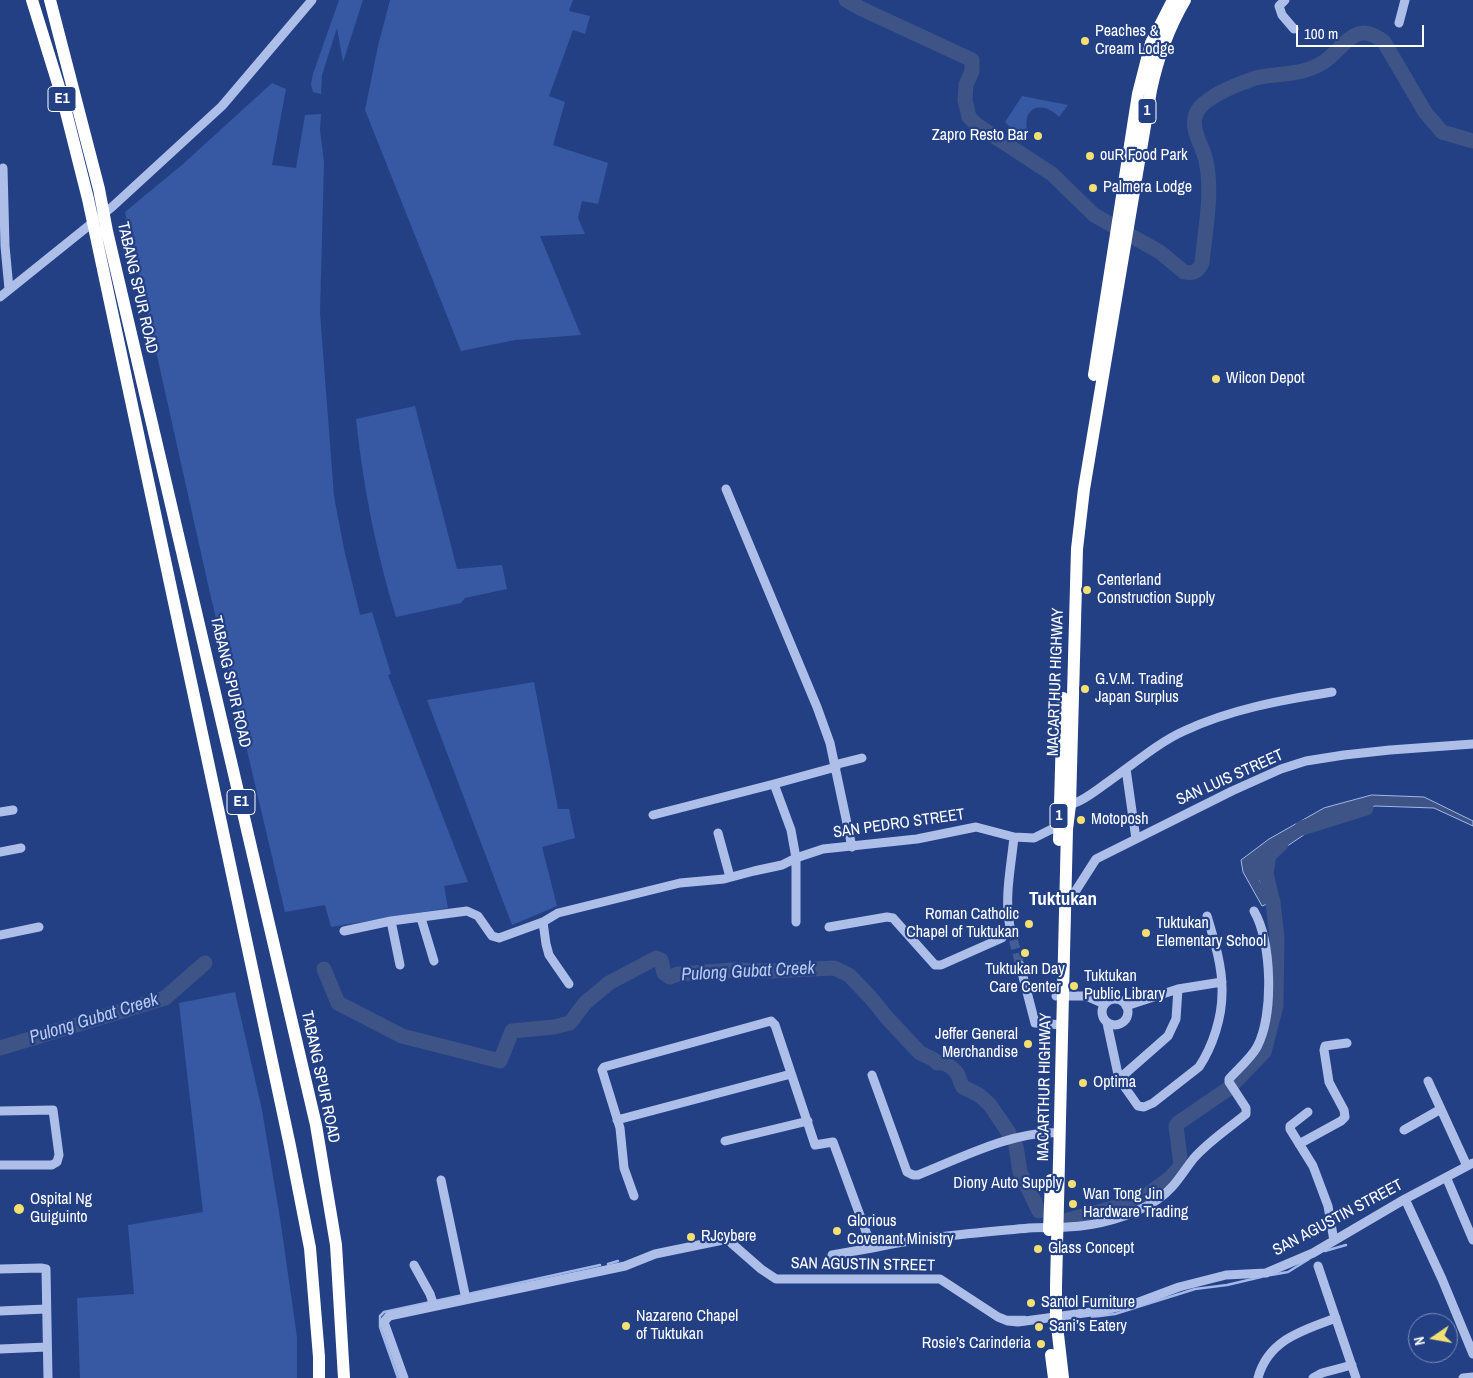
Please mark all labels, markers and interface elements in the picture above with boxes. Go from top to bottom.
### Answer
scale bar [1298,15,1426,47]
place label: Peaches & Cream Lodge [1095,22,1174,60]
text: 100 m [1304,23,1338,44]
marker: Peaches & Cream Lodge [1079,35,1091,47]
road number: E1 [48,86,76,112]
road number: 1 [1138,98,1156,124]
place label: Zapro Resto Bar [932,126,1028,146]
marker: Zapro Resto Bar [1032,130,1044,142]
place label: ouR Food Park [1100,146,1188,166]
marker: ouR Food Park [1084,150,1096,162]
place label: Palmera Lodge [1103,178,1192,198]
marker: Palmera Lodge [1087,182,1099,194]
street label: TABANG SPUR ROAD [113,220,161,356]
place label: Wilcon Depot [1226,369,1305,389]
marker: Wilcon Depot [1210,373,1222,385]
place label: Centerland Construction Supply [1097,571,1215,609]
marker: Centerland Construction Supply [1081,584,1093,596]
street label: MACARTHUR HIGHWAY [1044,607,1068,757]
street label: TABANG SPUR ROAD [206,614,254,750]
place label: G.V.M. Trading Japan Surplus [1095,670,1183,708]
marker: G.V.M. Trading Japan Surplus [1079,683,1091,695]
street label: SAN LUIS STREET [1173,746,1287,810]
road number: E1 [227,790,255,814]
road number: 1 [1050,804,1068,828]
street label: SAN PEDRO STREET [832,805,966,843]
place label: Motoposh [1091,810,1149,830]
marker: Motoposh [1075,814,1087,826]
district label: Tuktukan [1029,889,1097,911]
place label: Roman Catholic Chapel of Tuktukan [906,905,1019,943]
place label: Tuktukan Elementary School [1156,914,1266,952]
marker: Roman Catholic Chapel of Tuktukan [1023,918,1035,930]
marker: Tuktukan Elementary School [1140,927,1152,939]
marker: Tuktukan Day Care Center [1019,947,1031,959]
water label: Pulong Gubat Creek [681,958,815,986]
place label: Tuktukan Day Care Center [985,960,1065,998]
place label: Tuktukan Public Library [1084,967,1165,1005]
marker: Tuktukan Public Library [1068,980,1080,992]
water label: Pulong Gubat Creek [27,989,161,1049]
street label: TABANG SPUR ROAD [297,1009,343,1145]
street label: MACARTHUR HIGHWAY [1034,1013,1056,1161]
place label: Jeffer General Merchandise [935,1025,1018,1063]
marker: Jeffer General Merchandise [1022,1038,1034,1050]
place label: Optima [1093,1073,1136,1093]
marker: Optima [1077,1077,1089,1089]
place label: Diony Auto Supply [953,1174,1062,1194]
street label: SAN AGUSTIN STREET [1270,1176,1406,1260]
marker: Diony Auto Supply [1066,1178,1078,1190]
place label: Wan Tong Jin Hardware Trading [1083,1185,1188,1223]
place label: Ospital Ng Guiguinto [30,1190,92,1228]
marker: Wan Tong Jin Hardware Trading [1067,1198,1079,1210]
marker: Ospital Ng Guiguinto [12,1202,26,1216]
place label: Glorious Covenant Ministry [847,1212,953,1250]
marker: Glorious Covenant Ministry [831,1225,843,1237]
place label: RJcybere [701,1227,756,1247]
marker: RJcybere [685,1231,697,1243]
place label: Glass Concept [1048,1239,1134,1259]
marker: Glass Concept [1032,1243,1044,1255]
street label: SAN AGUSTIN STREET [791,1254,935,1276]
place label: Santol Furniture [1041,1293,1135,1313]
marker: Santol Furniture [1025,1297,1037,1309]
place label: Nazareno Chapel of Tuktukan [636,1307,738,1345]
north arrow [1408,1313,1458,1363]
place label: Sani’s Eatery [1049,1317,1127,1337]
marker: Nazareno Chapel of Tuktukan [620,1320,632,1332]
marker: Sani’s Eatery [1033,1321,1045,1333]
place label: Rosie’s Carinderia [922,1334,1031,1354]
text: N [1410,1335,1429,1347]
marker: Rosie’s Carinderia [1035,1338,1047,1350]

